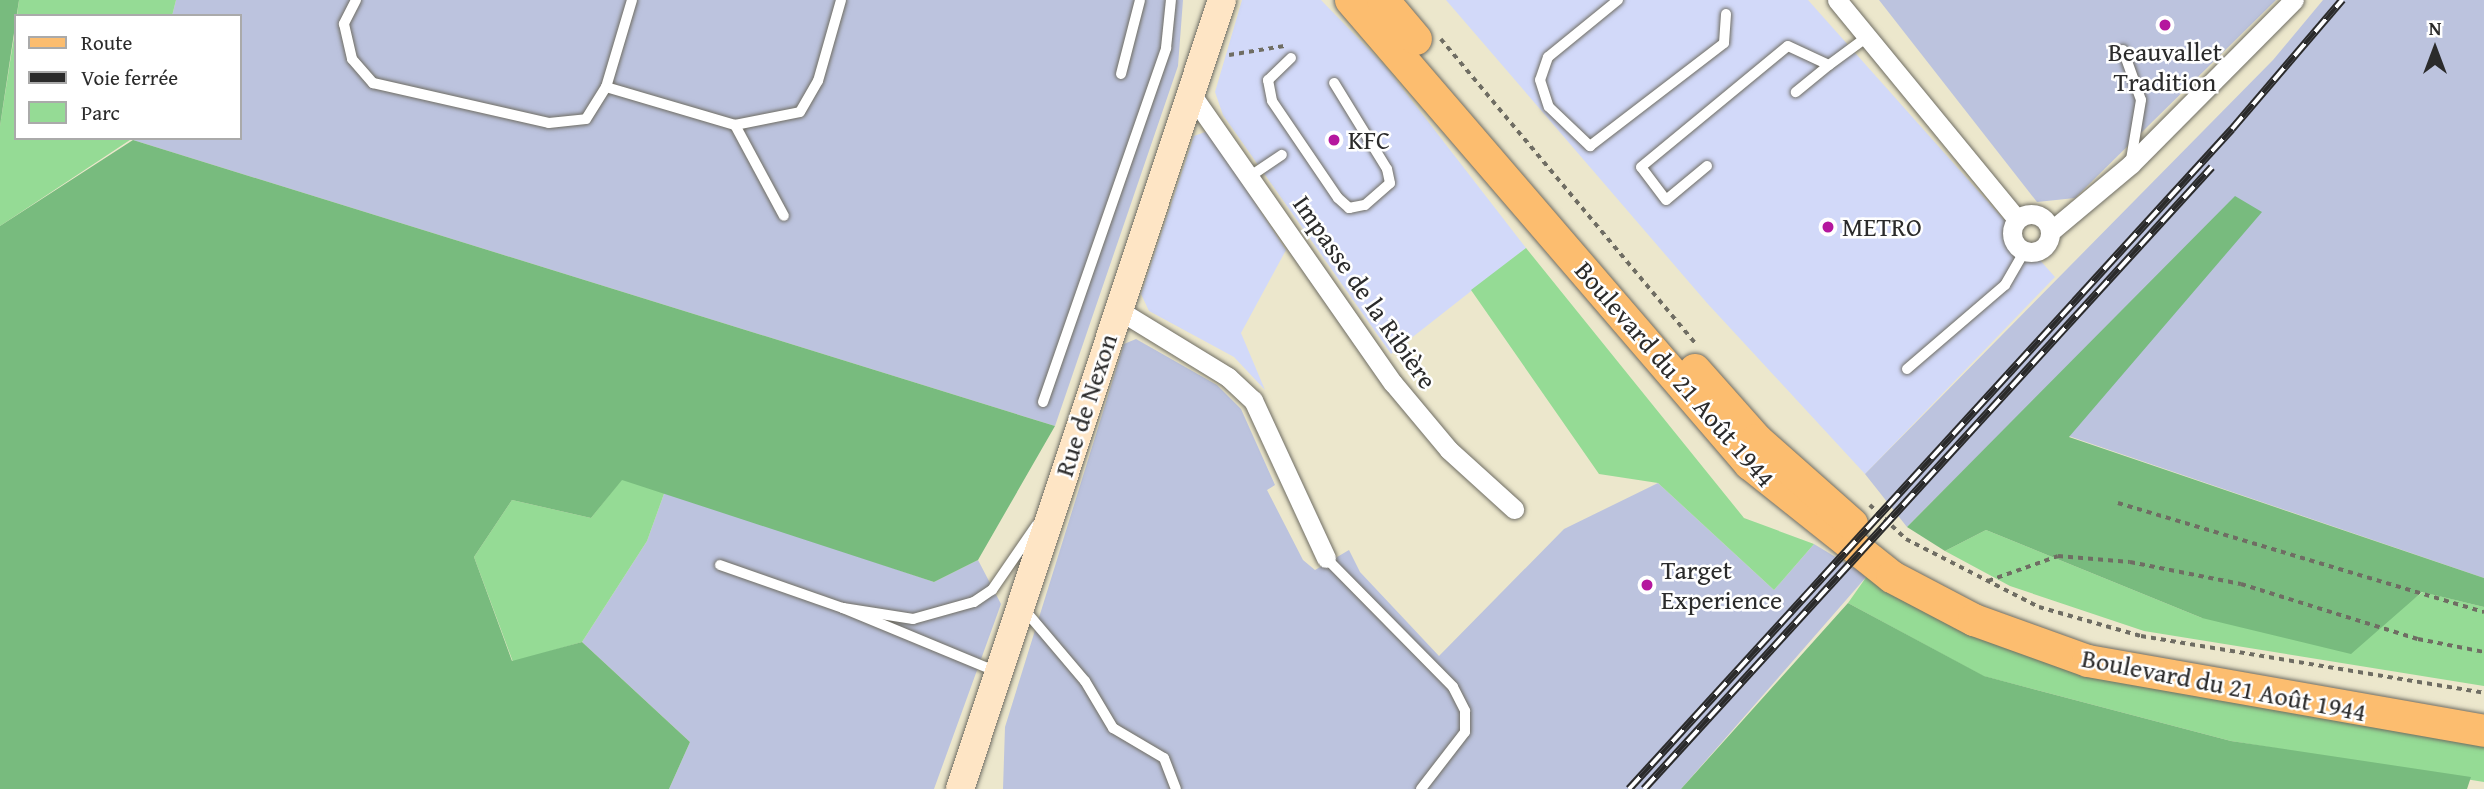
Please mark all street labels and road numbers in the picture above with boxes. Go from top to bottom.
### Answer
street label: Impasse de la Ribière [1287,189,1443,395]
street label: Boulevard du 21 Août 1944 [1568,255,1782,493]
street label: Rue de Nexon [1048,330,1124,480]
street label: Boulevard du 21 Août 1944 [2079,642,2369,728]

